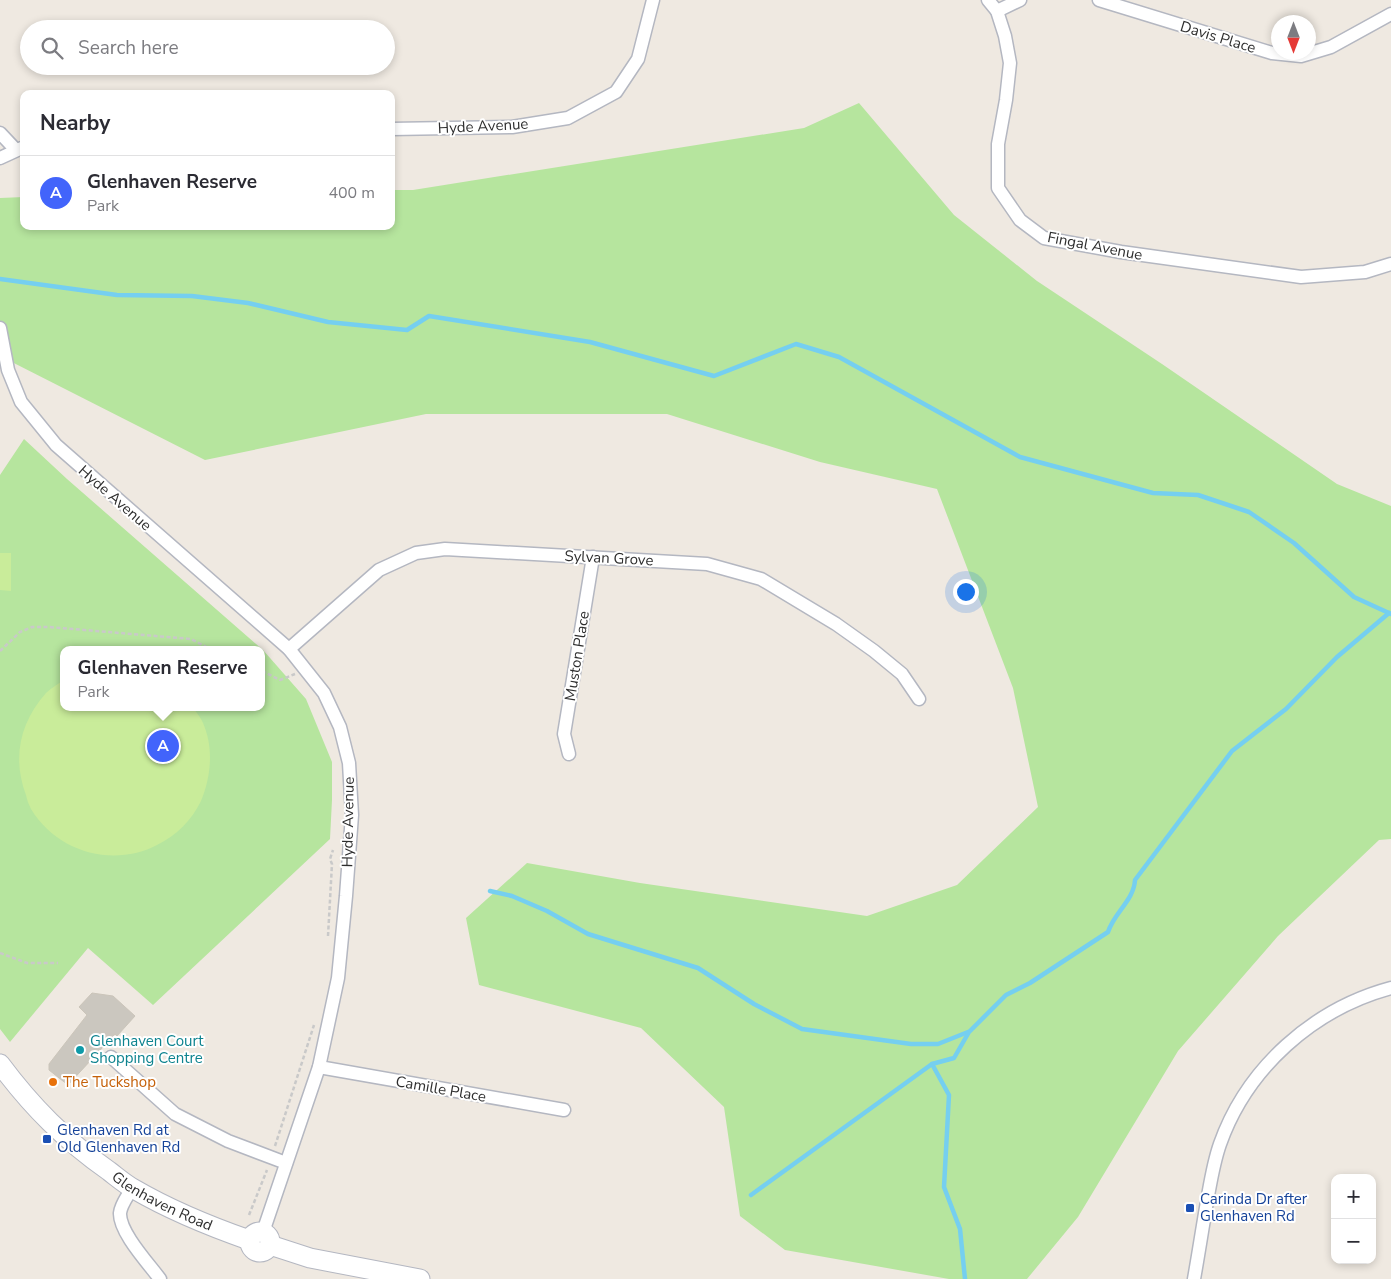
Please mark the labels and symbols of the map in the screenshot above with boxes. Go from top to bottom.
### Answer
north arrow [1271,15,1316,60]
street label: Davis Place [1178,16,1258,58]
street label: Hyde Avenue [437,114,529,138]
street label: Fingal Avenue [1046,227,1144,265]
street label: Hyde Avenue [74,461,156,535]
street label: Sylvan Grove [564,546,654,570]
your location [953,579,979,605]
street label: Muston Place [560,610,594,702]
pin: A [147,727,179,765]
street label: Hyde Avenue [337,776,359,867]
place label: Glenhaven Court Shopping Centre [90,1031,204,1068]
marker: Glenhaven Court Shopping Centre [74,1044,86,1056]
street label: Camille Place [394,1071,488,1107]
place label: The Tuckshop [63,1072,156,1092]
marker: The Tuckshop [47,1076,59,1088]
place label: Glenhaven Rd at Old Glenhaven Rd [57,1120,180,1157]
marker: Glenhaven Rd at Old Glenhaven Rd [41,1133,53,1145]
street label: Glenhaven Road [108,1167,216,1235]
place label: Carinda Dr after Glenhaven Rd [1200,1189,1308,1226]
marker: Carinda Dr after Glenhaven Rd [1184,1202,1196,1214]

